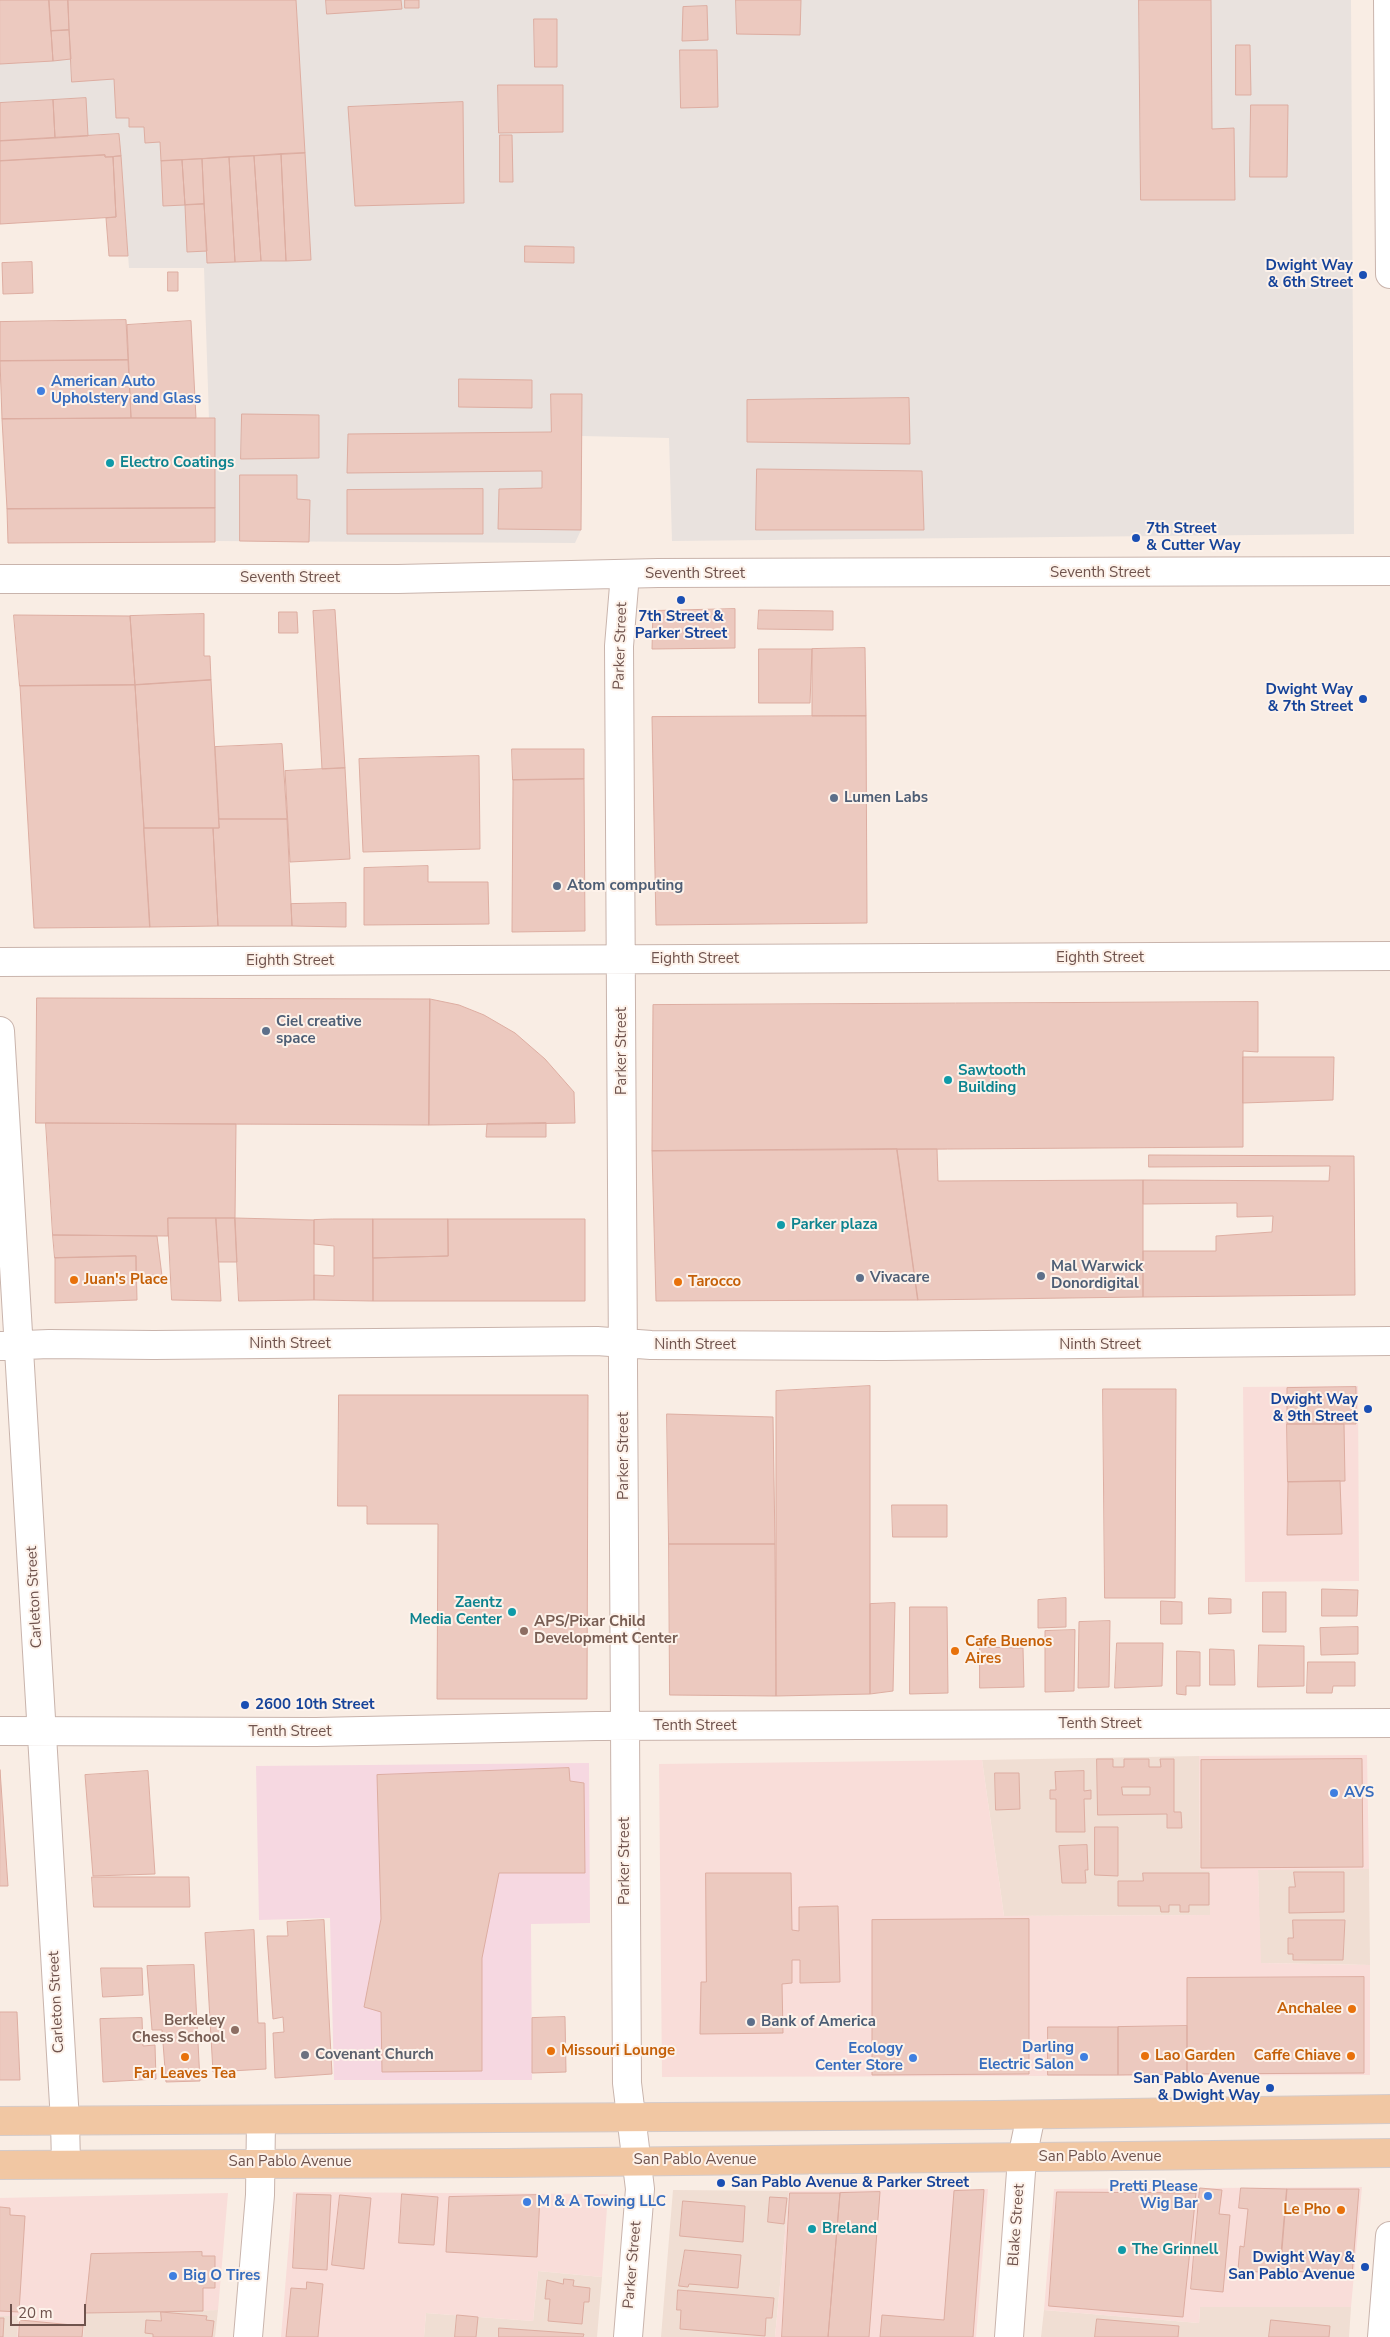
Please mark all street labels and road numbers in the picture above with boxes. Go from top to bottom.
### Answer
street label: Seventh Street [1050,564,1150,582]
street label: Seventh Street [645,565,745,583]
street label: Seventh Street [240,569,340,587]
street label: Parker Street [610,602,632,690]
street label: Eighth Street [1056,949,1144,967]
street label: Eighth Street [651,950,739,968]
street label: Eighth Street [246,952,334,970]
street label: Parker Street [613,1007,631,1095]
street label: Ninth Street [249,1335,331,1353]
street label: Ninth Street [654,1336,736,1354]
street label: Ninth Street [1059,1336,1141,1354]
street label: Parker Street [615,1412,633,1500]
street label: Carleton Street [23,1545,47,1649]
street label: Tenth Street [1059,1715,1141,1733]
street label: Tenth Street [654,1717,736,1735]
street label: Tenth Street [249,1723,331,1741]
street label: Parker Street [616,1817,634,1905]
street label: Carleton Street [45,1950,69,2054]
street label: San Pablo Avenue [1039,2148,1161,2166]
street label: San Pablo Avenue [634,2151,756,2169]
street label: San Pablo Avenue [229,2153,351,2171]
street label: Blake Street [1005,2183,1029,2267]
street label: Parker Street [620,2220,646,2310]

